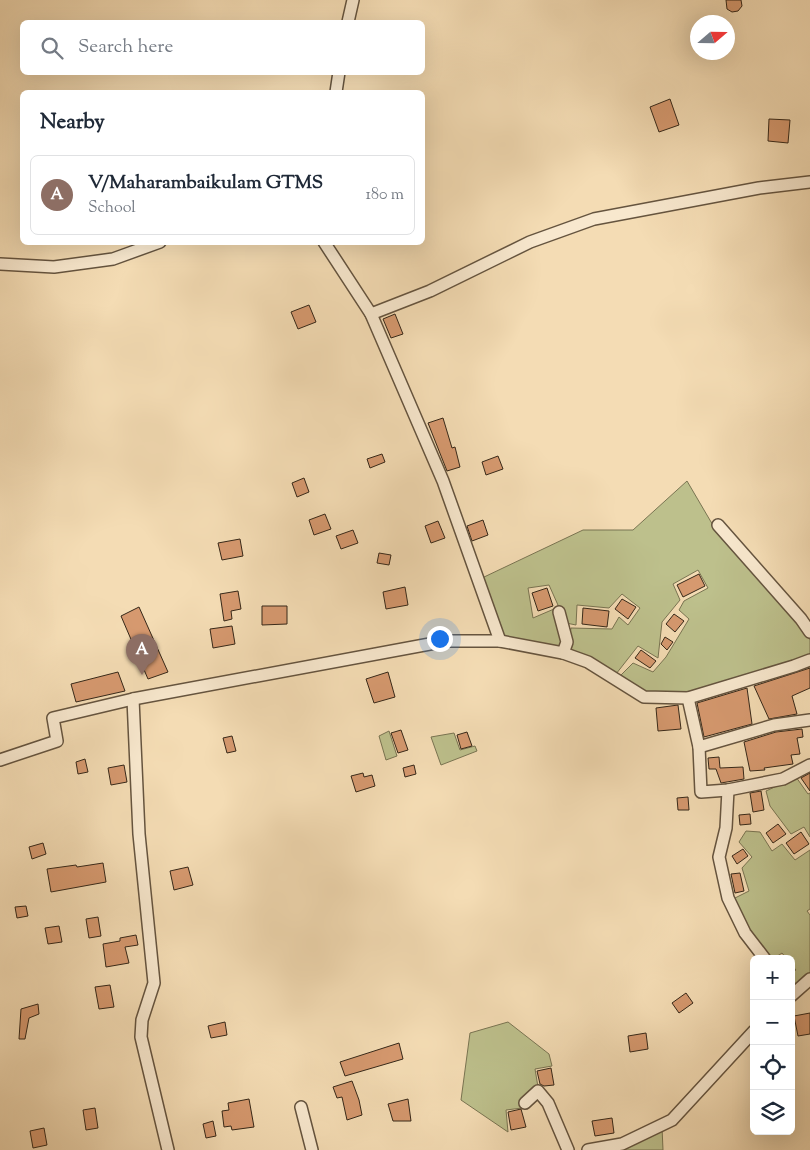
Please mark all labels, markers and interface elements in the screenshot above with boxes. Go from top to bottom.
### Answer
north arrow [690,15,735,60]
search box [20,20,425,75]
icon: search [38,34,66,62]
text: Search here [78,34,173,61]
text: Nearby [40,108,105,138]
text: V/Maharambaikulam GTMS [88,170,323,197]
text: A [51,184,64,207]
text: 180 m [365,184,404,207]
text: School [88,197,136,220]
your location [427,626,453,652]
pin: A [126,634,158,675]
map controls [750,955,795,1135]
button: + [750,955,795,1000]
button: − [750,1000,795,1045]
button: locate [750,1045,795,1090]
button: layers [750,1090,795,1135]

